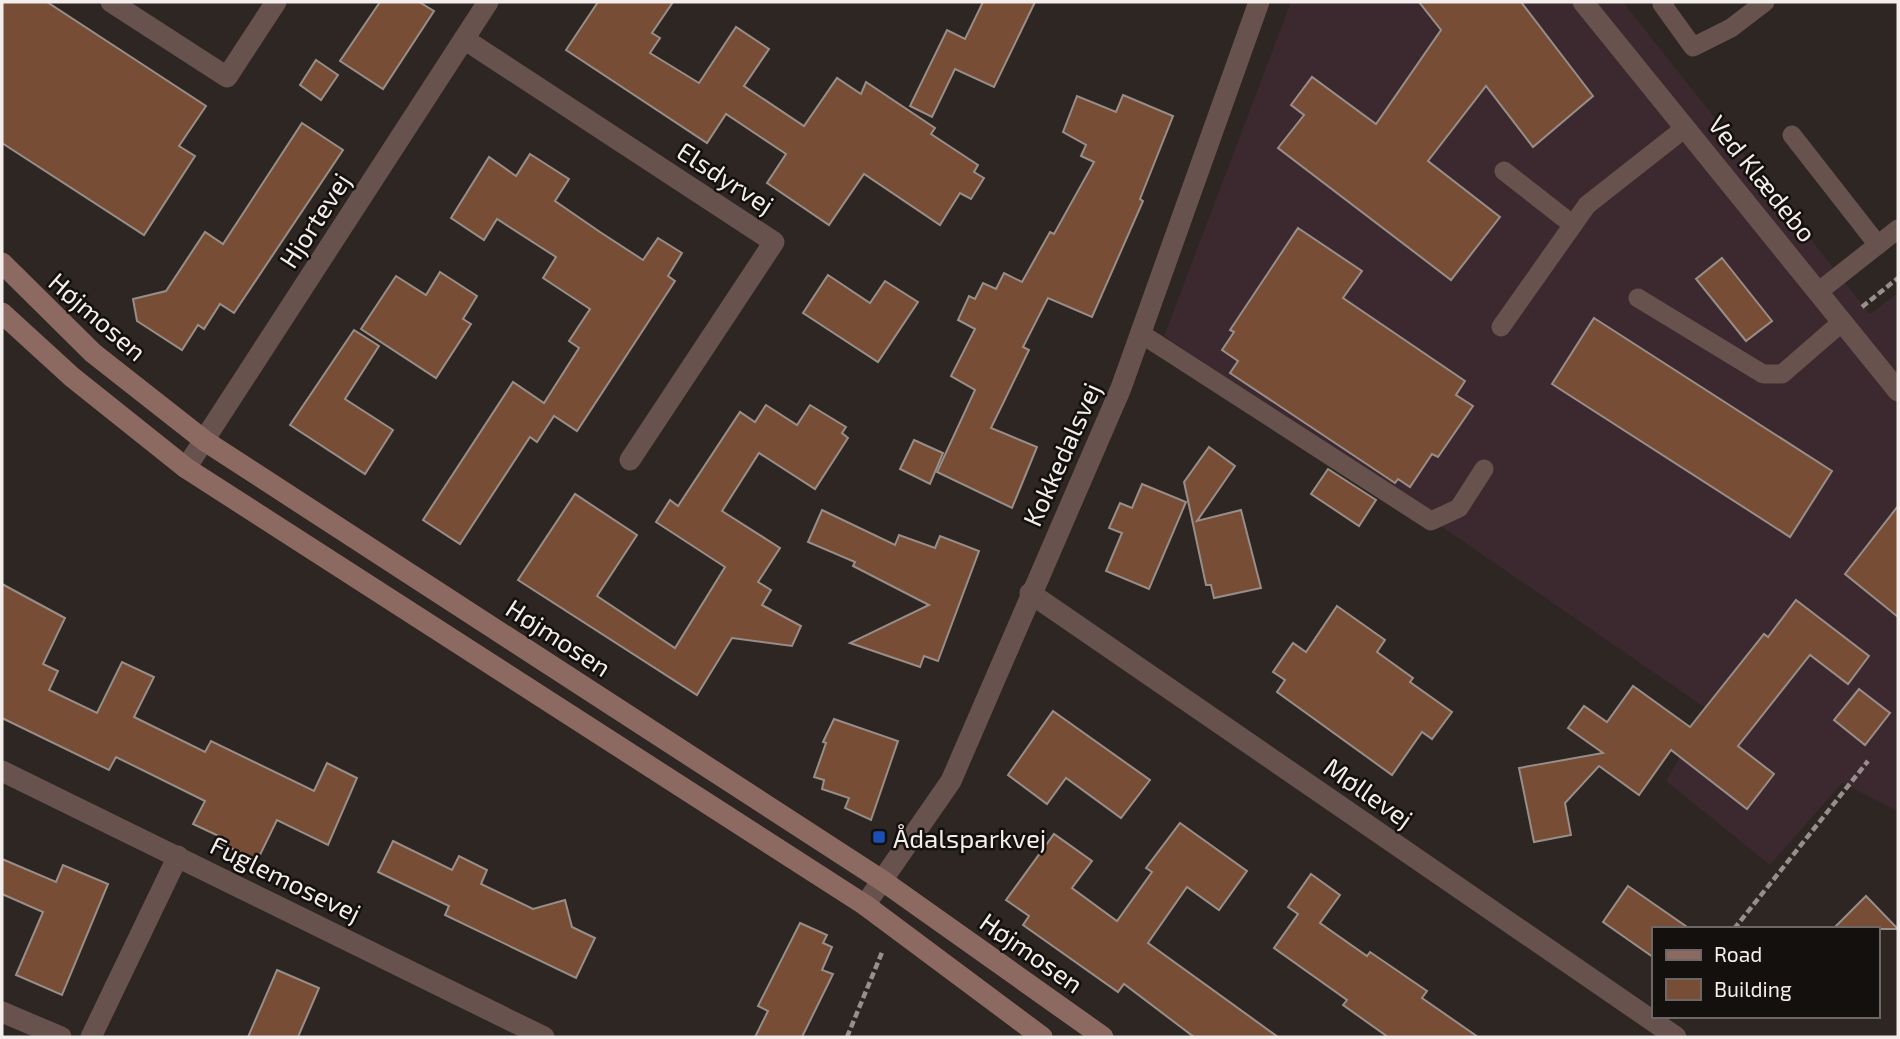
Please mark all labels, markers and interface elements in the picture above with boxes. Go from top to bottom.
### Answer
street label: Ved Klædebo [1703,109,1823,247]
street label: Elsdyrvej [672,134,780,220]
street label: Hjortevej [272,167,356,273]
street label: Højmosen [43,265,153,367]
street label: Kokkedalsvej [1016,377,1106,531]
street label: Højmosen [501,592,617,682]
street label: Møllevej [1319,750,1419,834]
place label: Ådalsparkvej [893,822,1046,853]
street label: Fuglemosevej [206,828,366,928]
marker: Ådalsparkvej [871,829,887,845]
street label: Højmosen [975,905,1089,999]
legend [1652,927,1879,1018]
text: Road [1714,941,1762,966]
text: Building [1714,976,1792,1001]

